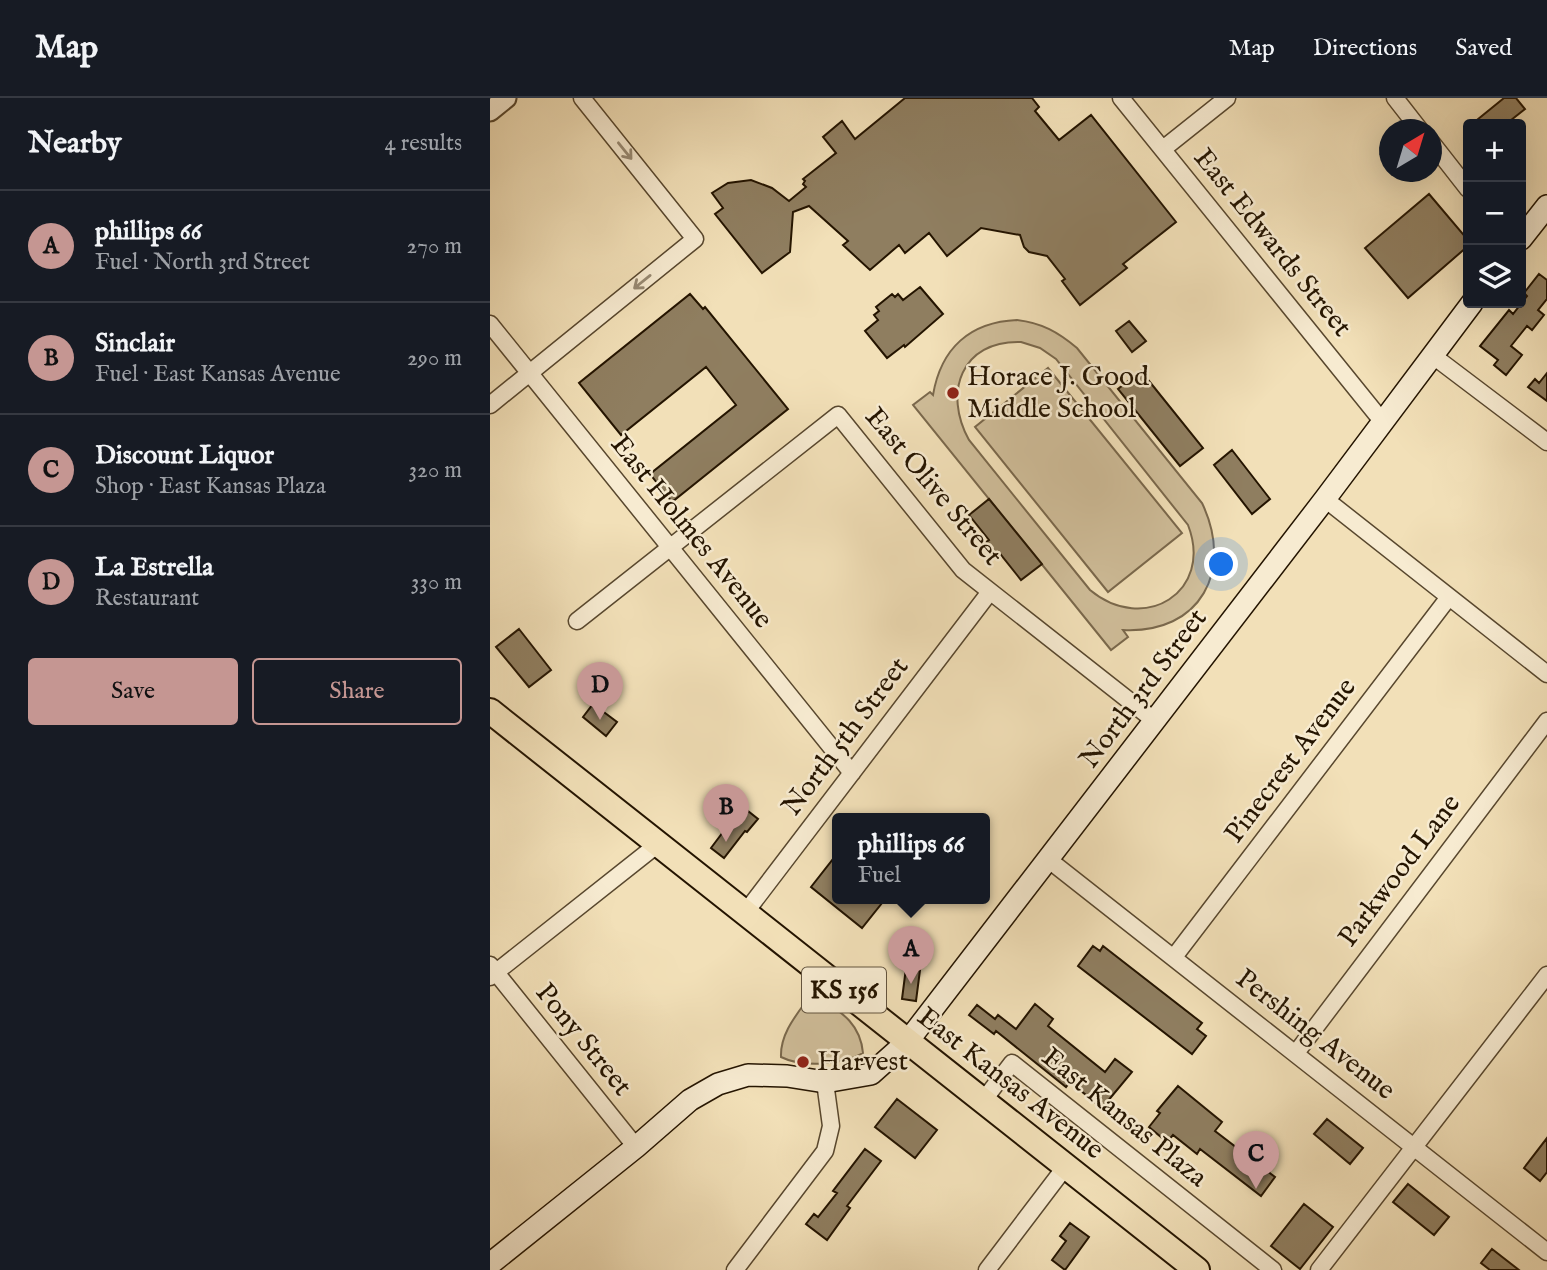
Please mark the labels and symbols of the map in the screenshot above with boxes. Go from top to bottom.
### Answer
north arrow [1379,119,1442,182]
one-way arrow [617,142,632,160]
street label: East Edwards Street [1185,142,1359,345]
one-way arrow [634,274,652,290]
place label: Horace J. Good Middle School [967,360,1149,427]
marker: Horace J. Good Middle School [945,385,961,401]
street label: East Olive Street [857,401,1010,574]
street label: East Holmes Avenue [602,428,780,636]
your location [1204,547,1238,581]
street label: North 3rd Street [1073,602,1216,776]
street label: North 5th Street [775,650,917,823]
pin: D [577,662,623,720]
street label: Pinecrest Avenue [1218,671,1365,850]
pin: B [703,784,749,842]
street label: Parkwood Lane [1331,788,1469,954]
pin: A [888,926,934,984]
street label: Pershing Avenue [1228,962,1402,1108]
road number: KS 156 [802,968,886,1012]
street label: Pony Street [527,977,639,1104]
street label: East Kansas Avenue [909,1000,1111,1168]
street label: East Kansas Plaza [1034,1040,1215,1196]
place label: Harvest [817,1045,908,1080]
marker: Harvest [795,1054,811,1070]
pin: C [1233,1131,1279,1189]

